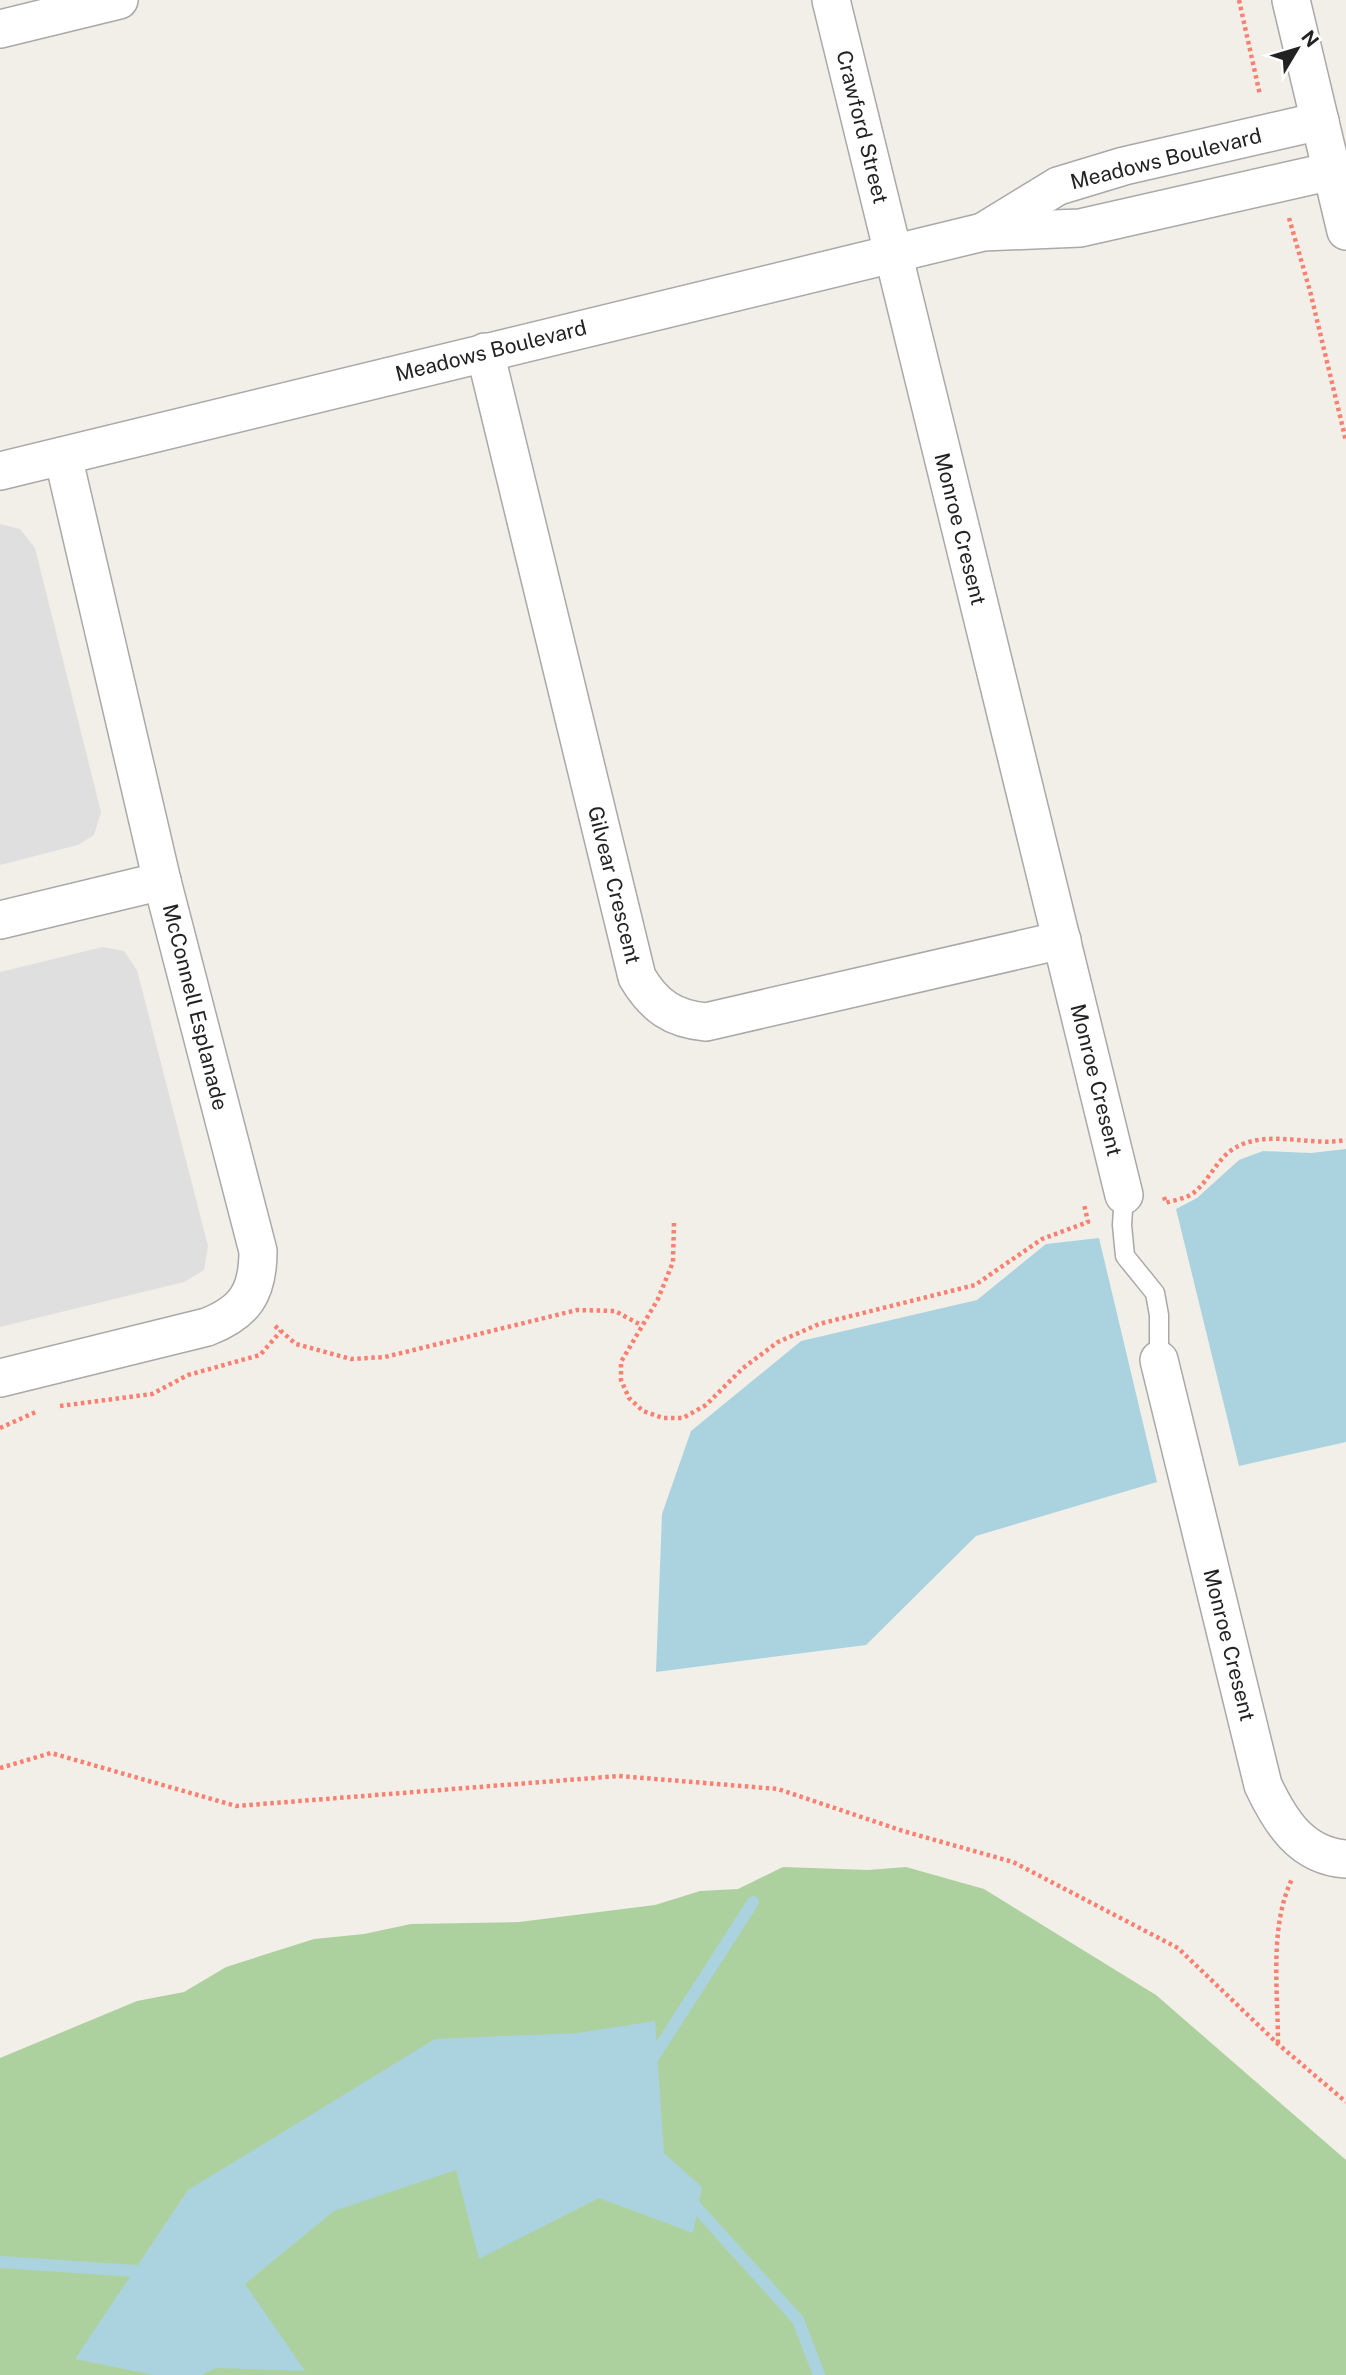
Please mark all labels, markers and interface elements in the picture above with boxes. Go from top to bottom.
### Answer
north arrow [1262,14,1332,84]
text: N [1297,26,1324,51]
street label: Crawford Street [831,48,894,206]
street label: Meadows Boulevard [1068,123,1264,194]
street label: Meadows Boulevard [393,315,589,386]
street label: Monroe Cresent [929,450,991,608]
street label: Gilvear Crescent [583,803,646,966]
street label: McConnell Esplanade [158,901,233,1113]
street label: Monroe Cresent [1065,1001,1127,1159]
street label: Monroe Cresent [1198,1566,1260,1724]

